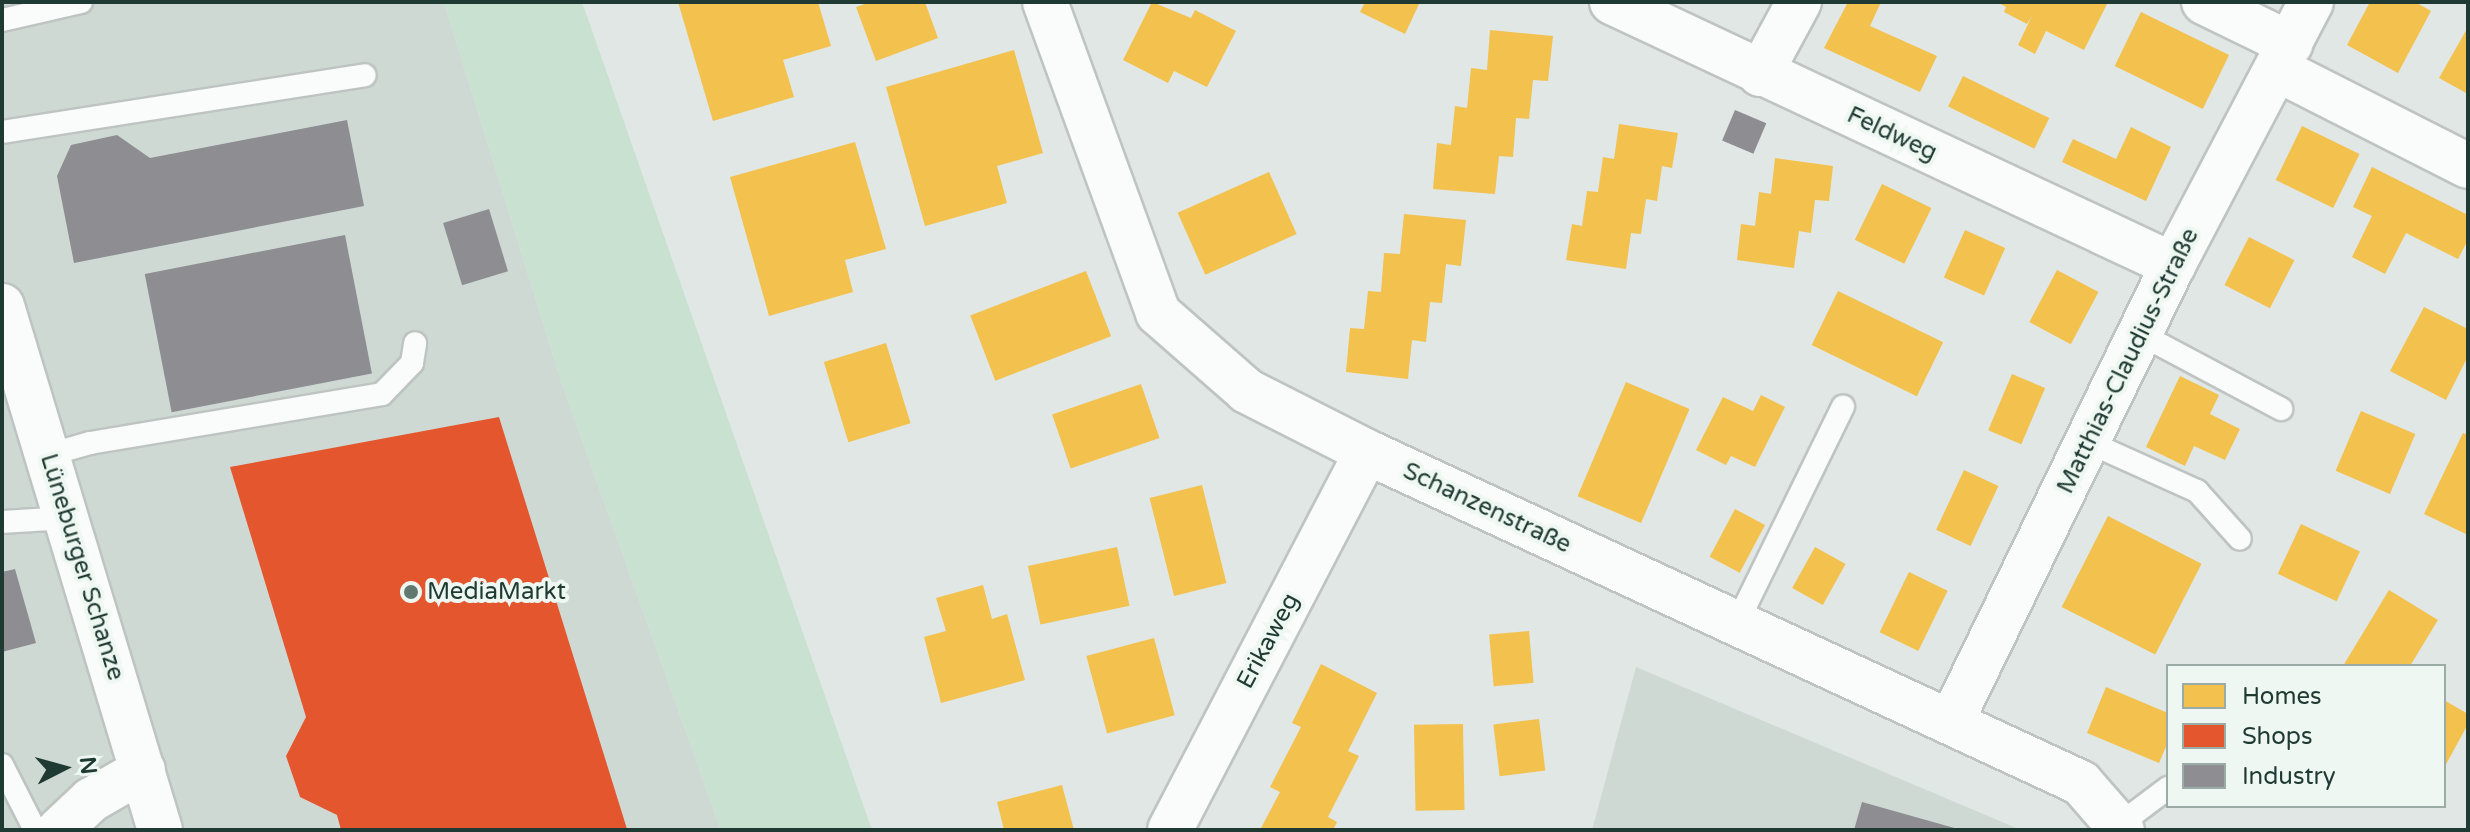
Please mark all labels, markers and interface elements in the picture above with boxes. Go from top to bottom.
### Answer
street label: Feldweg [1842,101,1942,167]
street label: Matthias-Claudius-Straße [2051,224,2205,498]
street label: Lüneburger Schanze [34,450,130,684]
street label: Schanzenstraße [1398,457,1576,559]
place label: MediaMarkt [427,578,566,606]
marker: MediaMarkt [402,583,420,601]
street label: Erikaweg [1231,588,1305,694]
legend [2166,664,2446,808]
text: Homes [2242,682,2322,711]
text: Shops [2242,722,2312,751]
north arrow [24,728,104,808]
text: N [74,755,102,776]
text: Industry [2242,762,2336,791]

